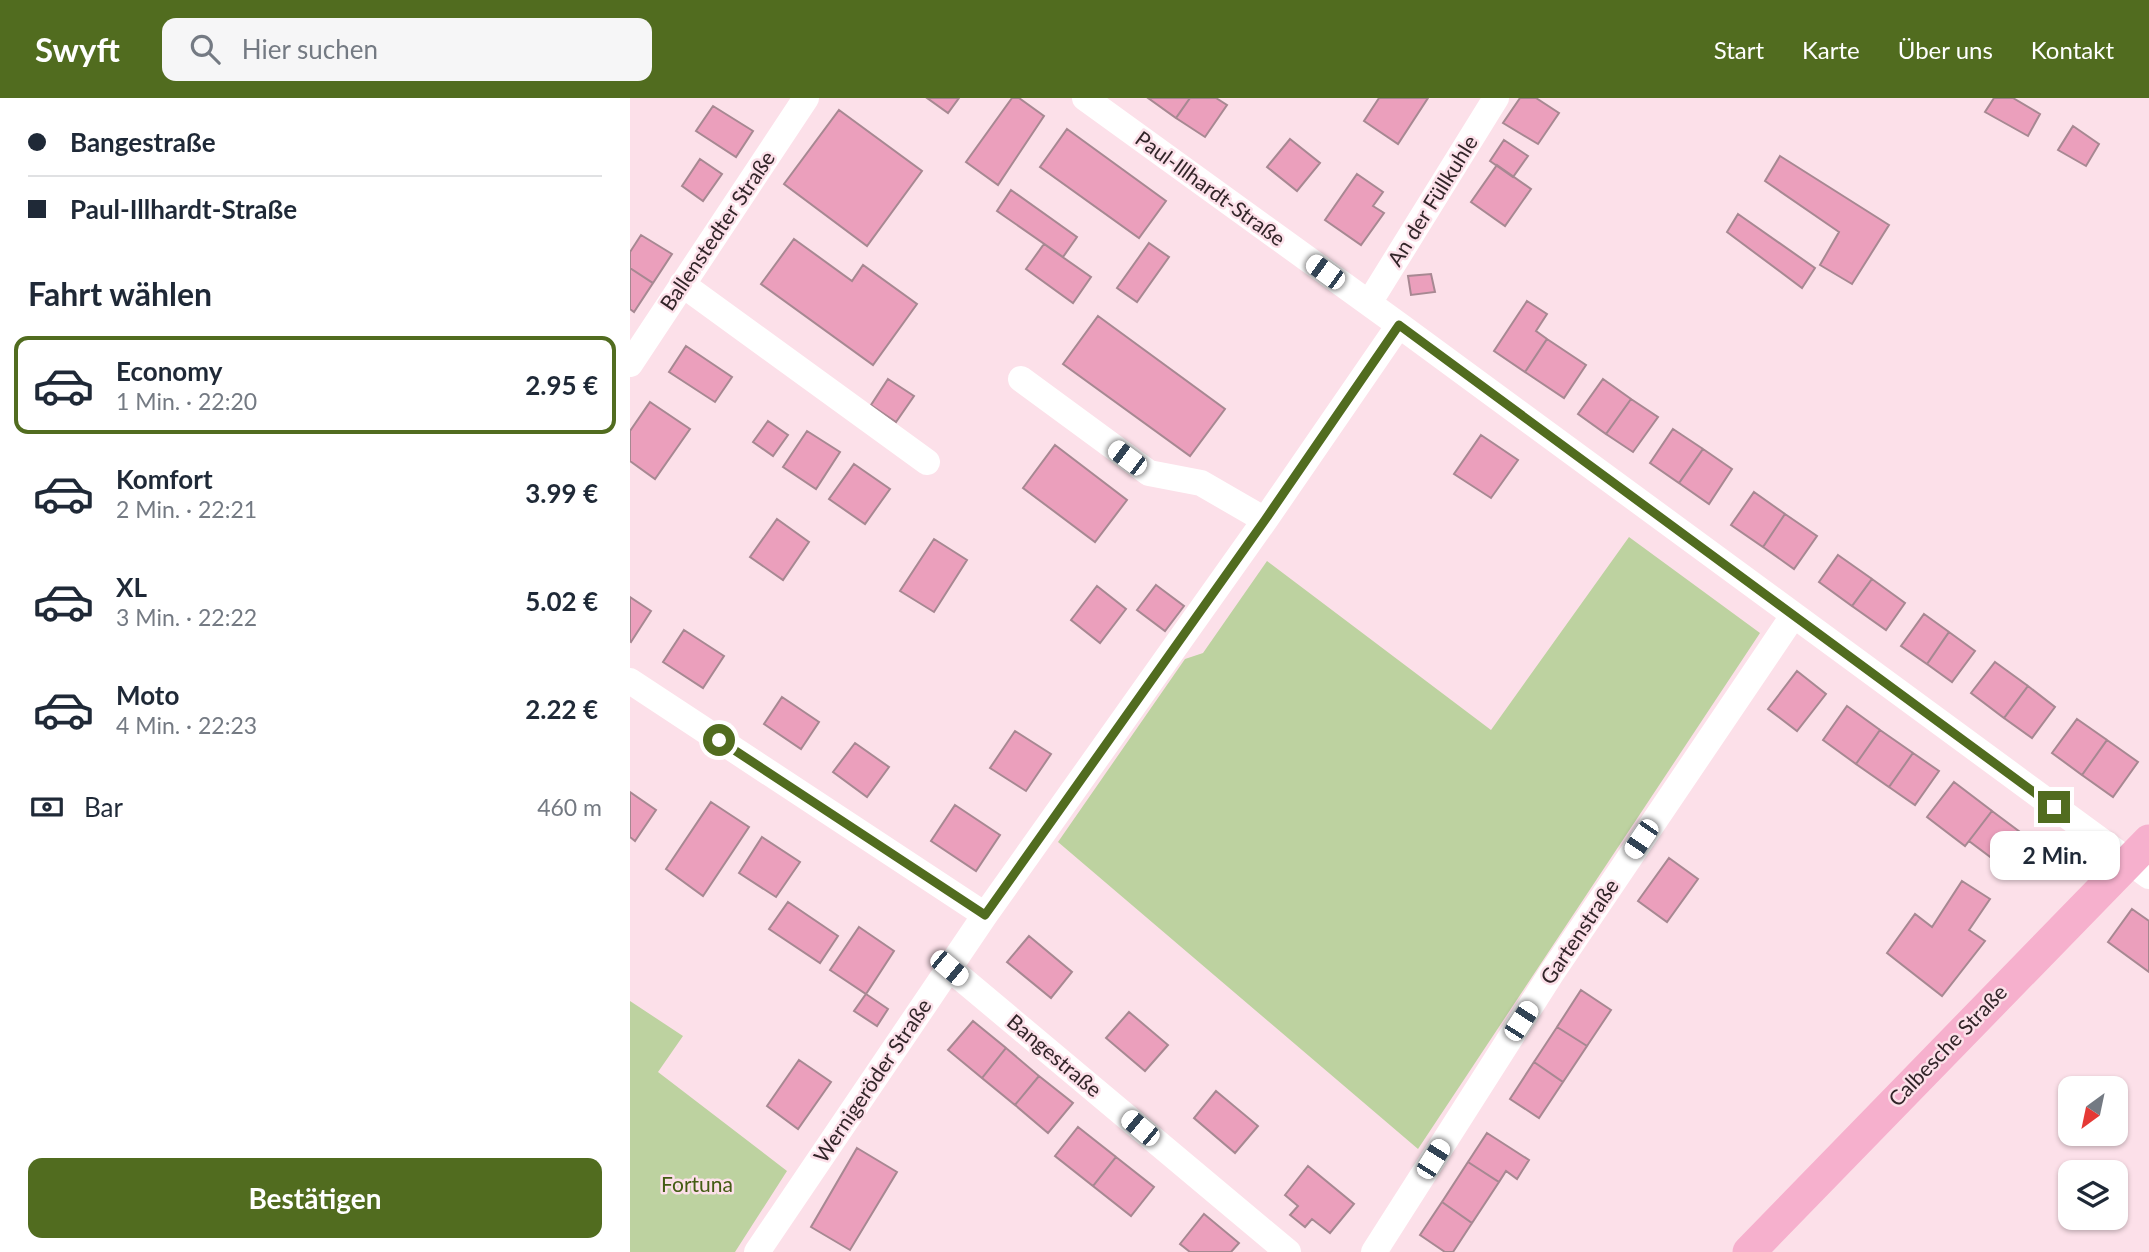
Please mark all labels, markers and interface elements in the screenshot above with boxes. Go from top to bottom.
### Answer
search box [162,18,652,81]
text: Swyft [35,29,120,69]
icon: search [186,30,224,68]
text: Hier suchen [242,33,378,65]
text: Start [1714,35,1764,64]
text: Karte [1802,35,1860,64]
text: Über uns [1898,35,1993,64]
text: Kontakt [2031,35,2114,64]
street label: Paul-Illhardt-Straße [1131,125,1291,250]
text: Bangestraße [70,126,216,158]
street label: An der Füllkuhle [1382,130,1482,270]
street label: Ballenstedter Straße [654,146,779,315]
text: Paul-Illhardt-Straße [70,193,297,225]
car [1302,251,1349,293]
text: Fahrt wählen [28,274,212,313]
icon: car [32,354,95,417]
text: Economy [116,355,222,387]
text: 2.95 € [525,369,598,401]
text: 1 Min. · 22:20 [116,387,257,415]
car [1104,437,1151,479]
icon: car [32,462,95,525]
text: Komfort [116,463,213,495]
text: 3.99 € [525,477,598,509]
text: 2 Min. · 22:21 [116,495,257,523]
icon: car [32,570,95,633]
text: XL [116,571,147,603]
text: 5.02 € [525,585,598,617]
text: 3 Min. · 22:22 [116,603,257,631]
icon: car [32,678,95,741]
text: Moto [116,679,179,711]
text: 2.22 € [525,693,598,725]
text: 4 Min. · 22:23 [116,711,257,739]
route start [703,724,735,756]
icon: cash [28,788,66,826]
text: Bar [84,791,123,823]
route end [2038,791,2070,823]
text: 460 m [537,793,602,821]
car [1621,816,1662,862]
callout: 2 Min. [1989,832,2119,880]
text: 2 Min. [2023,841,2087,869]
street label: Gartenstraße [1534,874,1623,988]
car [927,946,972,990]
street label: Calbesche Straße [1883,979,2011,1111]
street label: Wernigeröder Straße [808,994,936,1167]
car [1501,998,1542,1044]
street label: Bangestraße [1003,1008,1107,1101]
north arrow [2058,1076,2128,1146]
map controls [2058,1076,2128,1230]
car [1118,1106,1163,1150]
car [1413,1136,1454,1182]
button: Bestätigen [28,1158,602,1238]
button: layers [2058,1160,2128,1230]
park label: Fortuna [661,1171,733,1196]

